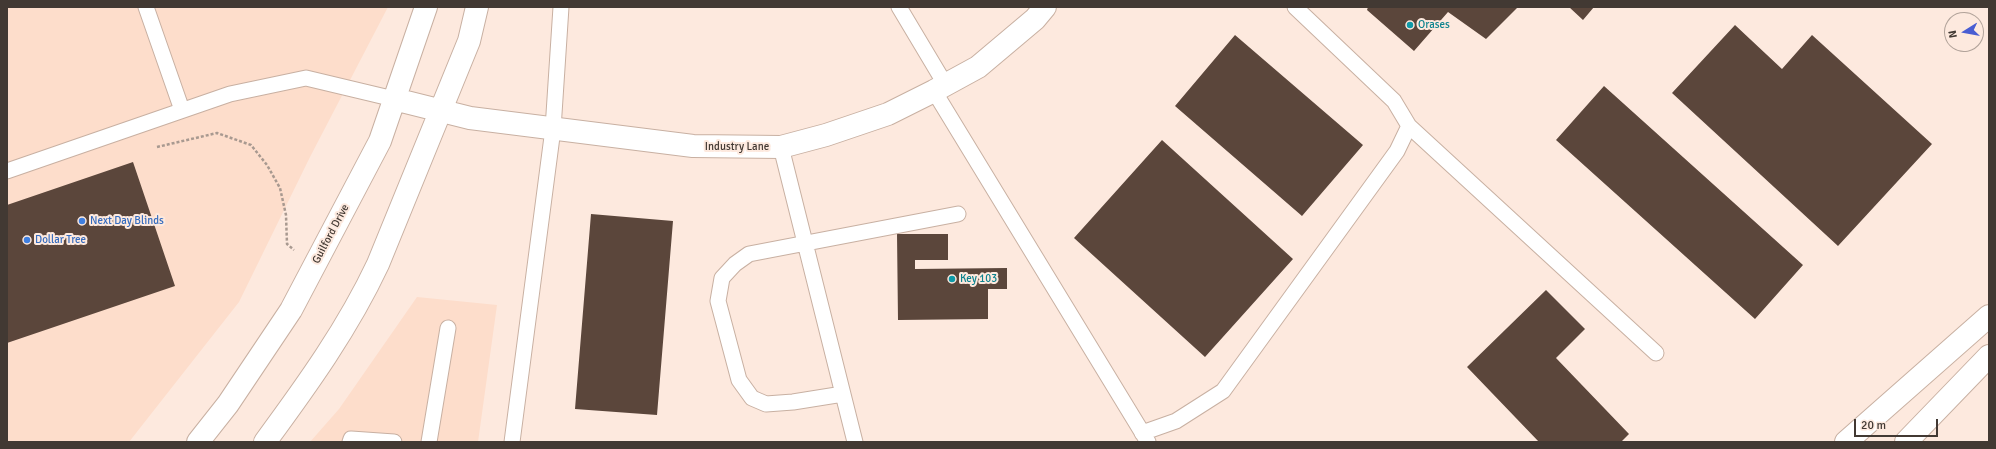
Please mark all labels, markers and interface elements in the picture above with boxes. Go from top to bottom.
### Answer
north arrow [1944,12,1984,52]
place label: Orases [1418,18,1450,32]
marker: Orases [1405,20,1415,30]
text: N [1946,29,1960,39]
street label: Industry Lane [705,140,769,154]
street label: Guilford Drive [310,202,352,266]
place label: Next Day Blinds [90,214,164,228]
marker: Next Day Blinds [77,216,87,226]
place label: Dollar Tree [35,233,86,247]
marker: Dollar Tree [22,235,32,245]
place label: Key 103 [960,272,997,286]
marker: Key 103 [947,274,957,284]
scale bar [1856,411,1940,437]
text: 20 m [1861,418,1886,433]

